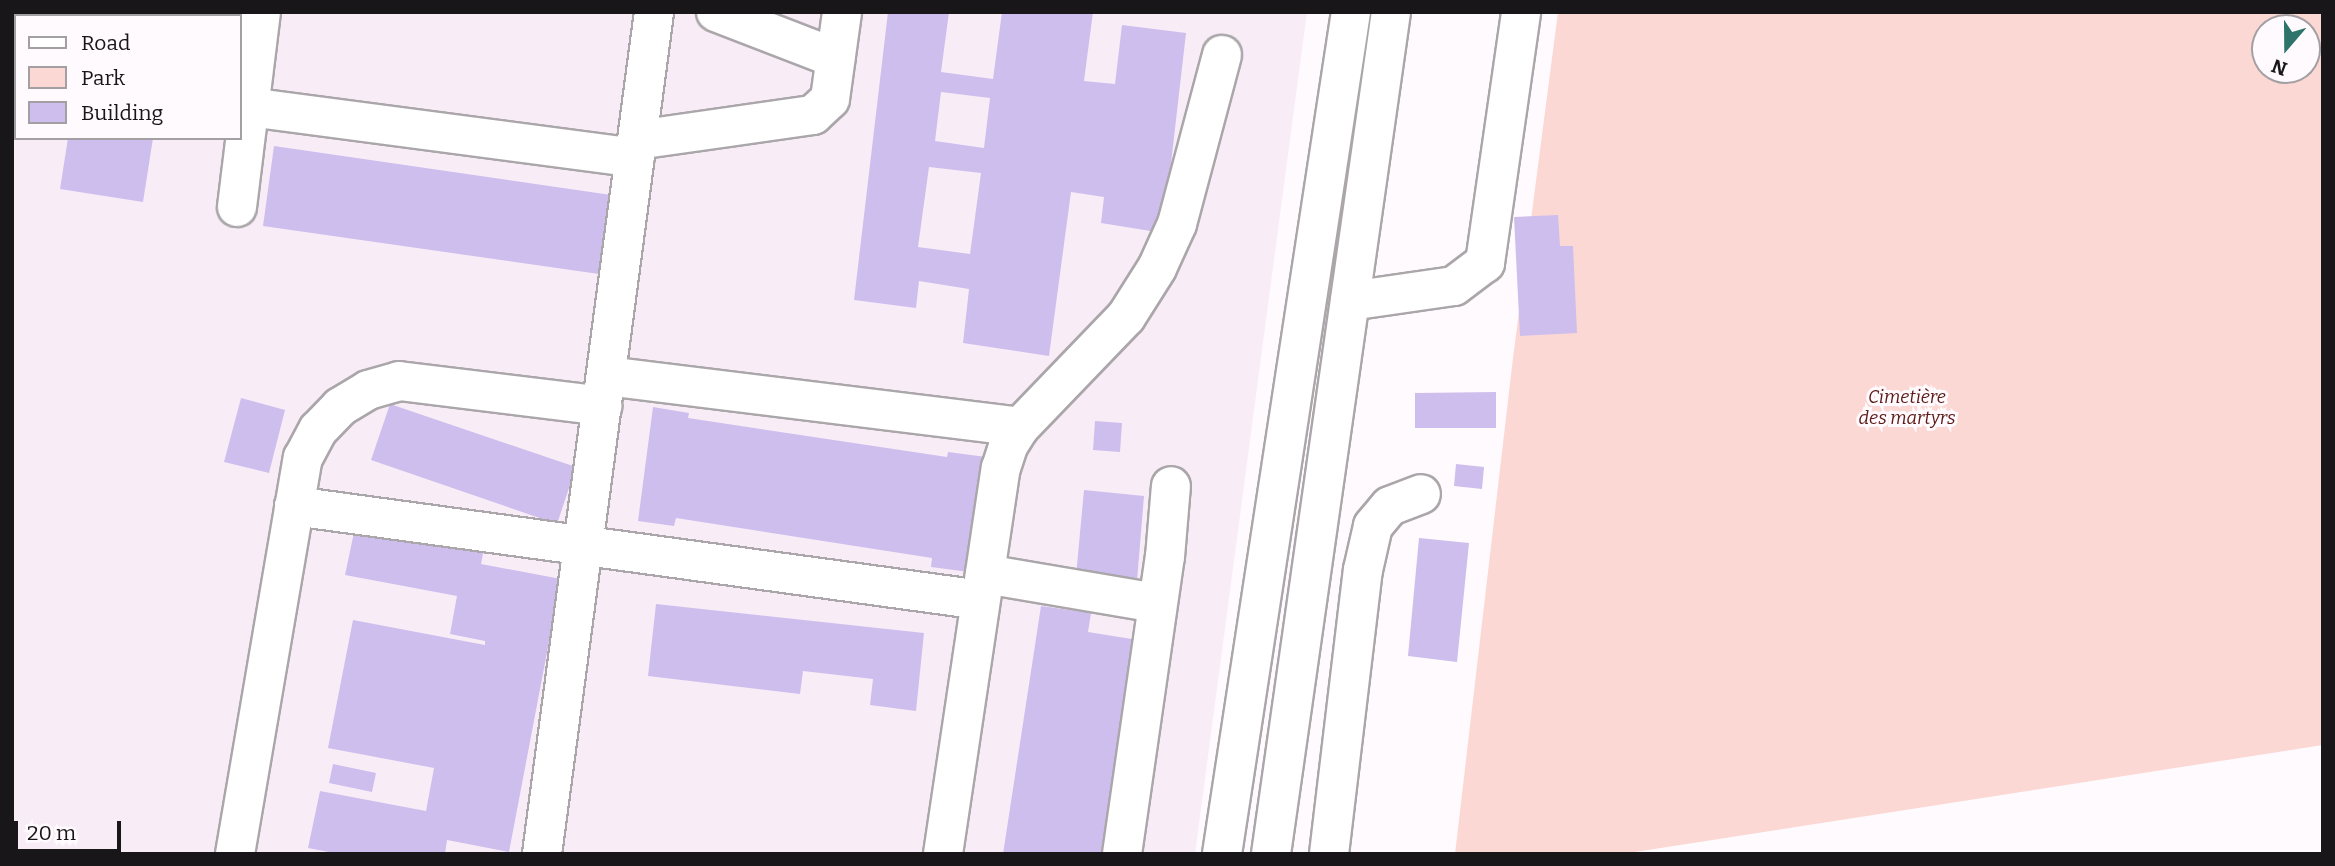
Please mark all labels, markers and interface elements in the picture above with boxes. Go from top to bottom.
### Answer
legend [14,14,242,140]
north arrow [2251,14,2321,84]
text: Road [81,30,130,56]
text: N [2269,54,2290,81]
text: Park [81,65,125,91]
text: Building [81,100,163,126]
park label: Cimetière des martyrs [1859,387,1955,430]
scale bar [18,806,124,850]
text: 20 m [27,820,76,846]

